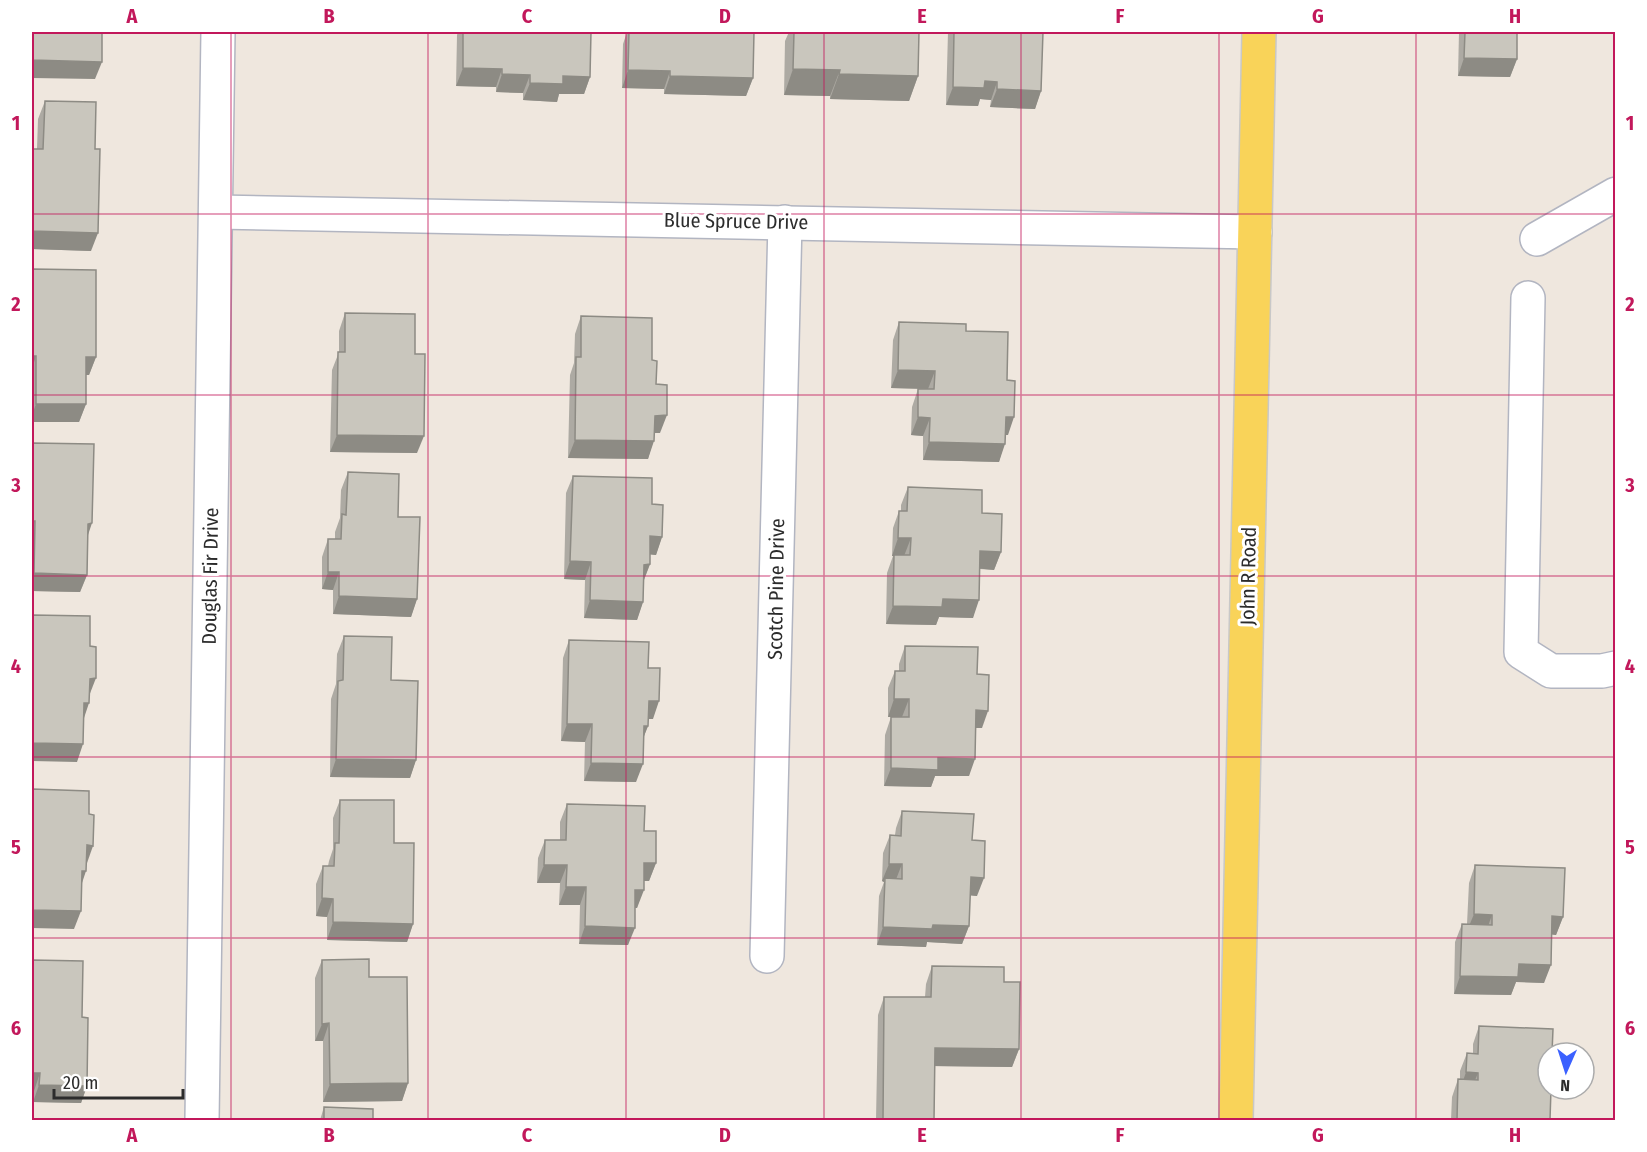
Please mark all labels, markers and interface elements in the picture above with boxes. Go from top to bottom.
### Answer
text: A [126,4,139,28]
text: B [323,4,335,28]
text: C [522,4,533,28]
text: D [719,4,731,28]
text: E [917,4,927,28]
text: F [1116,4,1125,28]
text: G [1312,4,1324,28]
text: H [1509,4,1521,28]
text: 1 [12,111,20,135]
text: 1 [1626,111,1634,135]
street label: Blue Spruce Drive [664,208,808,234]
text: 2 [10,292,21,316]
text: 2 [1624,292,1635,316]
text: 3 [10,473,21,497]
text: 3 [1624,473,1635,497]
street label: Douglas Fir Drive [197,507,223,645]
street label: Scotch Pine Drive [763,518,789,660]
street label: John R Road [1235,526,1261,626]
text: 4 [11,654,21,678]
text: 4 [1625,654,1635,678]
text: 5 [11,835,21,859]
text: 5 [1625,835,1635,859]
text: 6 [11,1016,21,1040]
text: 6 [1625,1016,1635,1040]
north arrow [1536,1041,1596,1101]
scale bar [54,1062,183,1100]
text: 20 m [63,1072,98,1094]
text: N [1560,1076,1571,1095]
text: A [126,1123,139,1147]
text: B [323,1123,335,1147]
text: C [522,1123,533,1147]
text: D [719,1123,731,1147]
text: E [917,1123,927,1147]
text: F [1116,1123,1125,1147]
text: G [1312,1123,1324,1147]
text: H [1509,1123,1521,1147]

